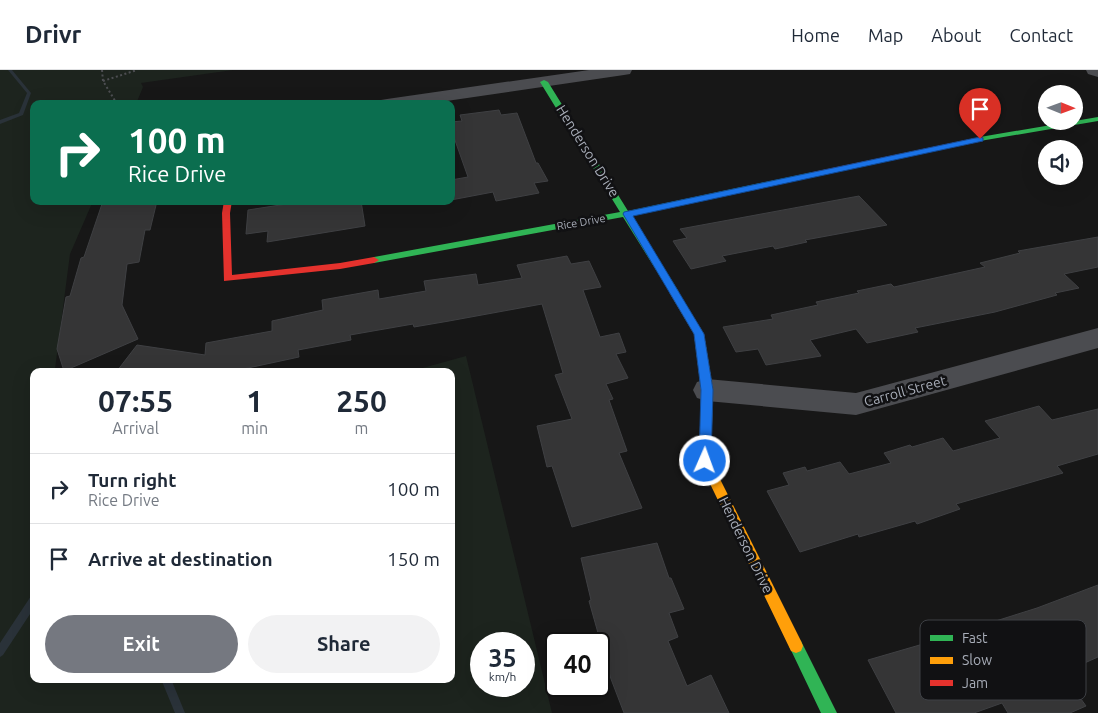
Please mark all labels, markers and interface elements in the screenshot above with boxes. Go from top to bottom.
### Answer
text: Drivr [25,21,81,48]
text: Home [791,25,840,45]
text: Map [868,25,903,45]
text: About [931,25,981,45]
text: Contact [1009,25,1073,45]
north arrow [1038,85,1082,130]
map controls [1038,85,1083,185]
pin [959,88,1001,139]
icon: arrive [966,95,994,123]
street label: Henderson Drive [553,102,623,200]
icon: right [45,120,110,185]
text: 100 m [128,120,226,160]
button: sound [1038,140,1083,185]
text: Rice Drive [128,161,226,186]
street label: Rice Drive [556,212,606,232]
street label: Carroll Street [862,372,948,410]
text: 07:55 [98,384,173,418]
text: 1 [246,384,263,418]
text: 250 [336,384,387,418]
text: Arrival [112,419,159,437]
text: min [241,419,268,437]
text: m [355,419,368,437]
position arrow [678,434,730,486]
text: Turn right [88,469,176,491]
icon: right [45,475,73,503]
text: 100 m [387,478,440,500]
text: Rice Drive [88,491,160,509]
street label: Henderson Drive [716,494,776,596]
icon: arrive [45,545,73,573]
text: Arrive at destination [88,548,273,570]
text: 150 m [387,548,440,570]
button: Exit [45,615,238,673]
button: Share [248,615,440,673]
legend [920,620,1086,700]
text: Fast [962,630,988,646]
speed limit sign: 40 [545,632,610,697]
text: 35 [488,644,517,672]
text: Slow [962,652,992,668]
text: km/h [489,670,516,683]
text: Jam [962,675,988,691]

